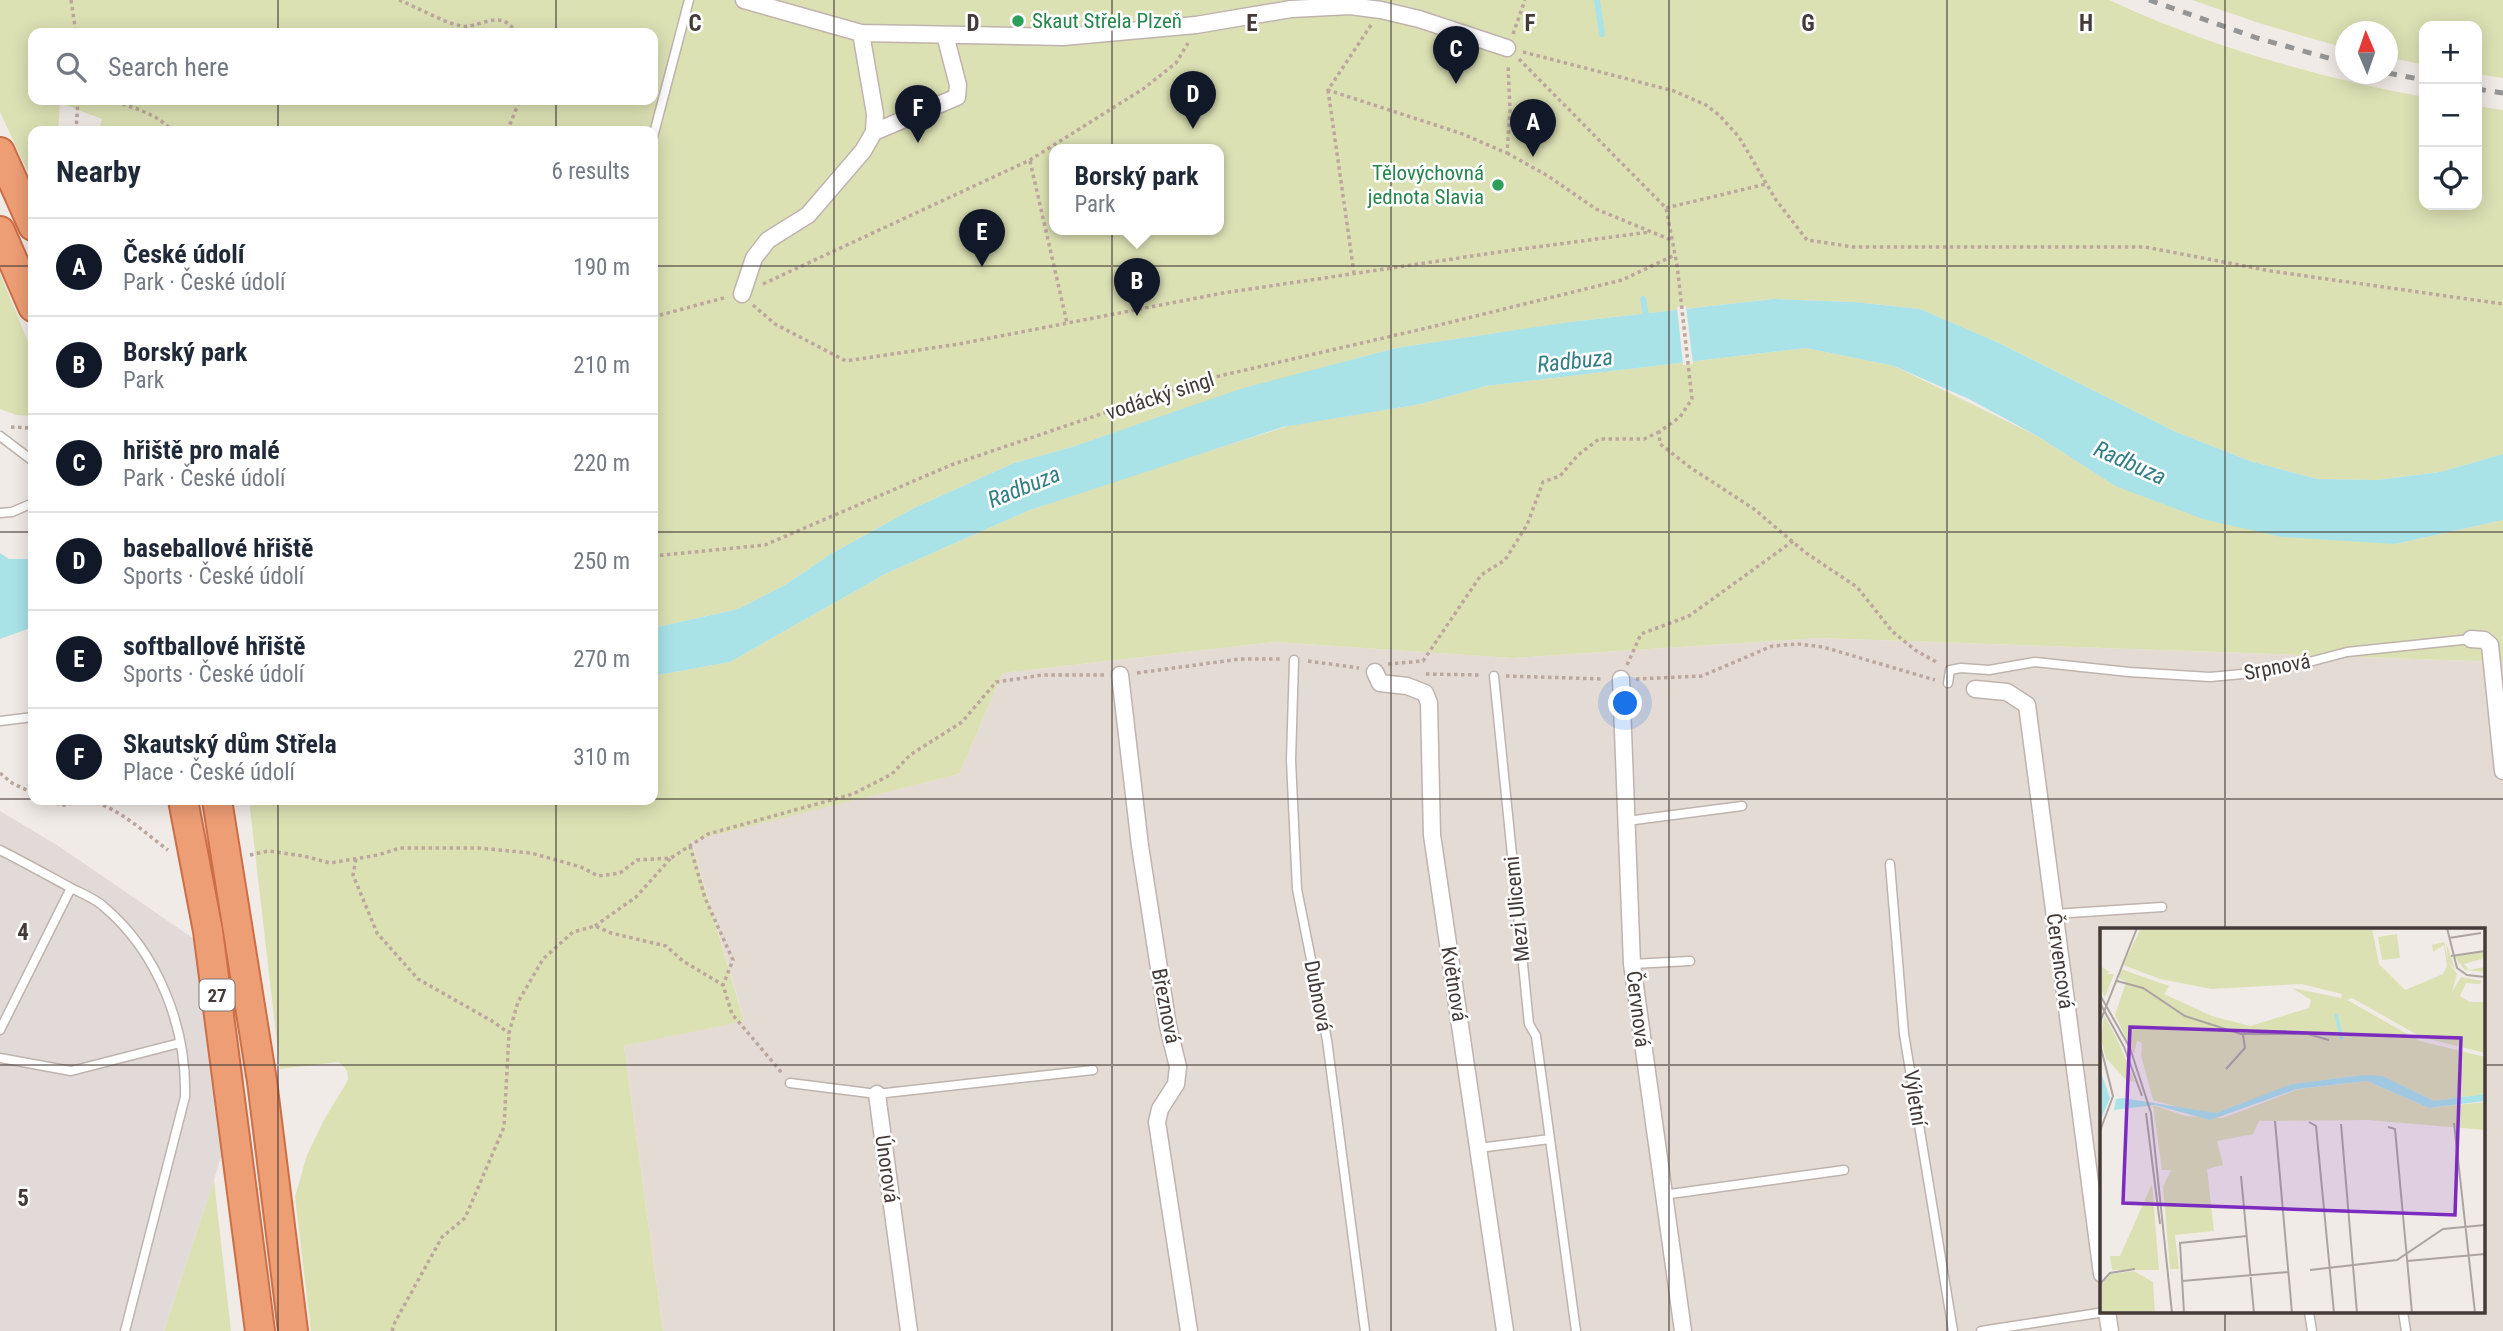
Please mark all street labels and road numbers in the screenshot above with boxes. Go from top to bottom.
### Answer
street label: vodácký singl [1103,367,1217,425]
street label: Srpnová [2242,649,2312,685]
street label: Mezi Ulicemi [1500,855,1534,963]
street label: Červencová [2041,912,2079,1010]
street label: Květnová [1436,945,1472,1023]
street label: Dubnová [1299,958,1337,1034]
street label: Březnová [1147,966,1185,1046]
street label: Červnová [1621,969,1655,1049]
road number: 27 [200,979,234,1010]
street label: Výletní [1899,1068,1931,1129]
street label: Únorová [870,1134,904,1204]

